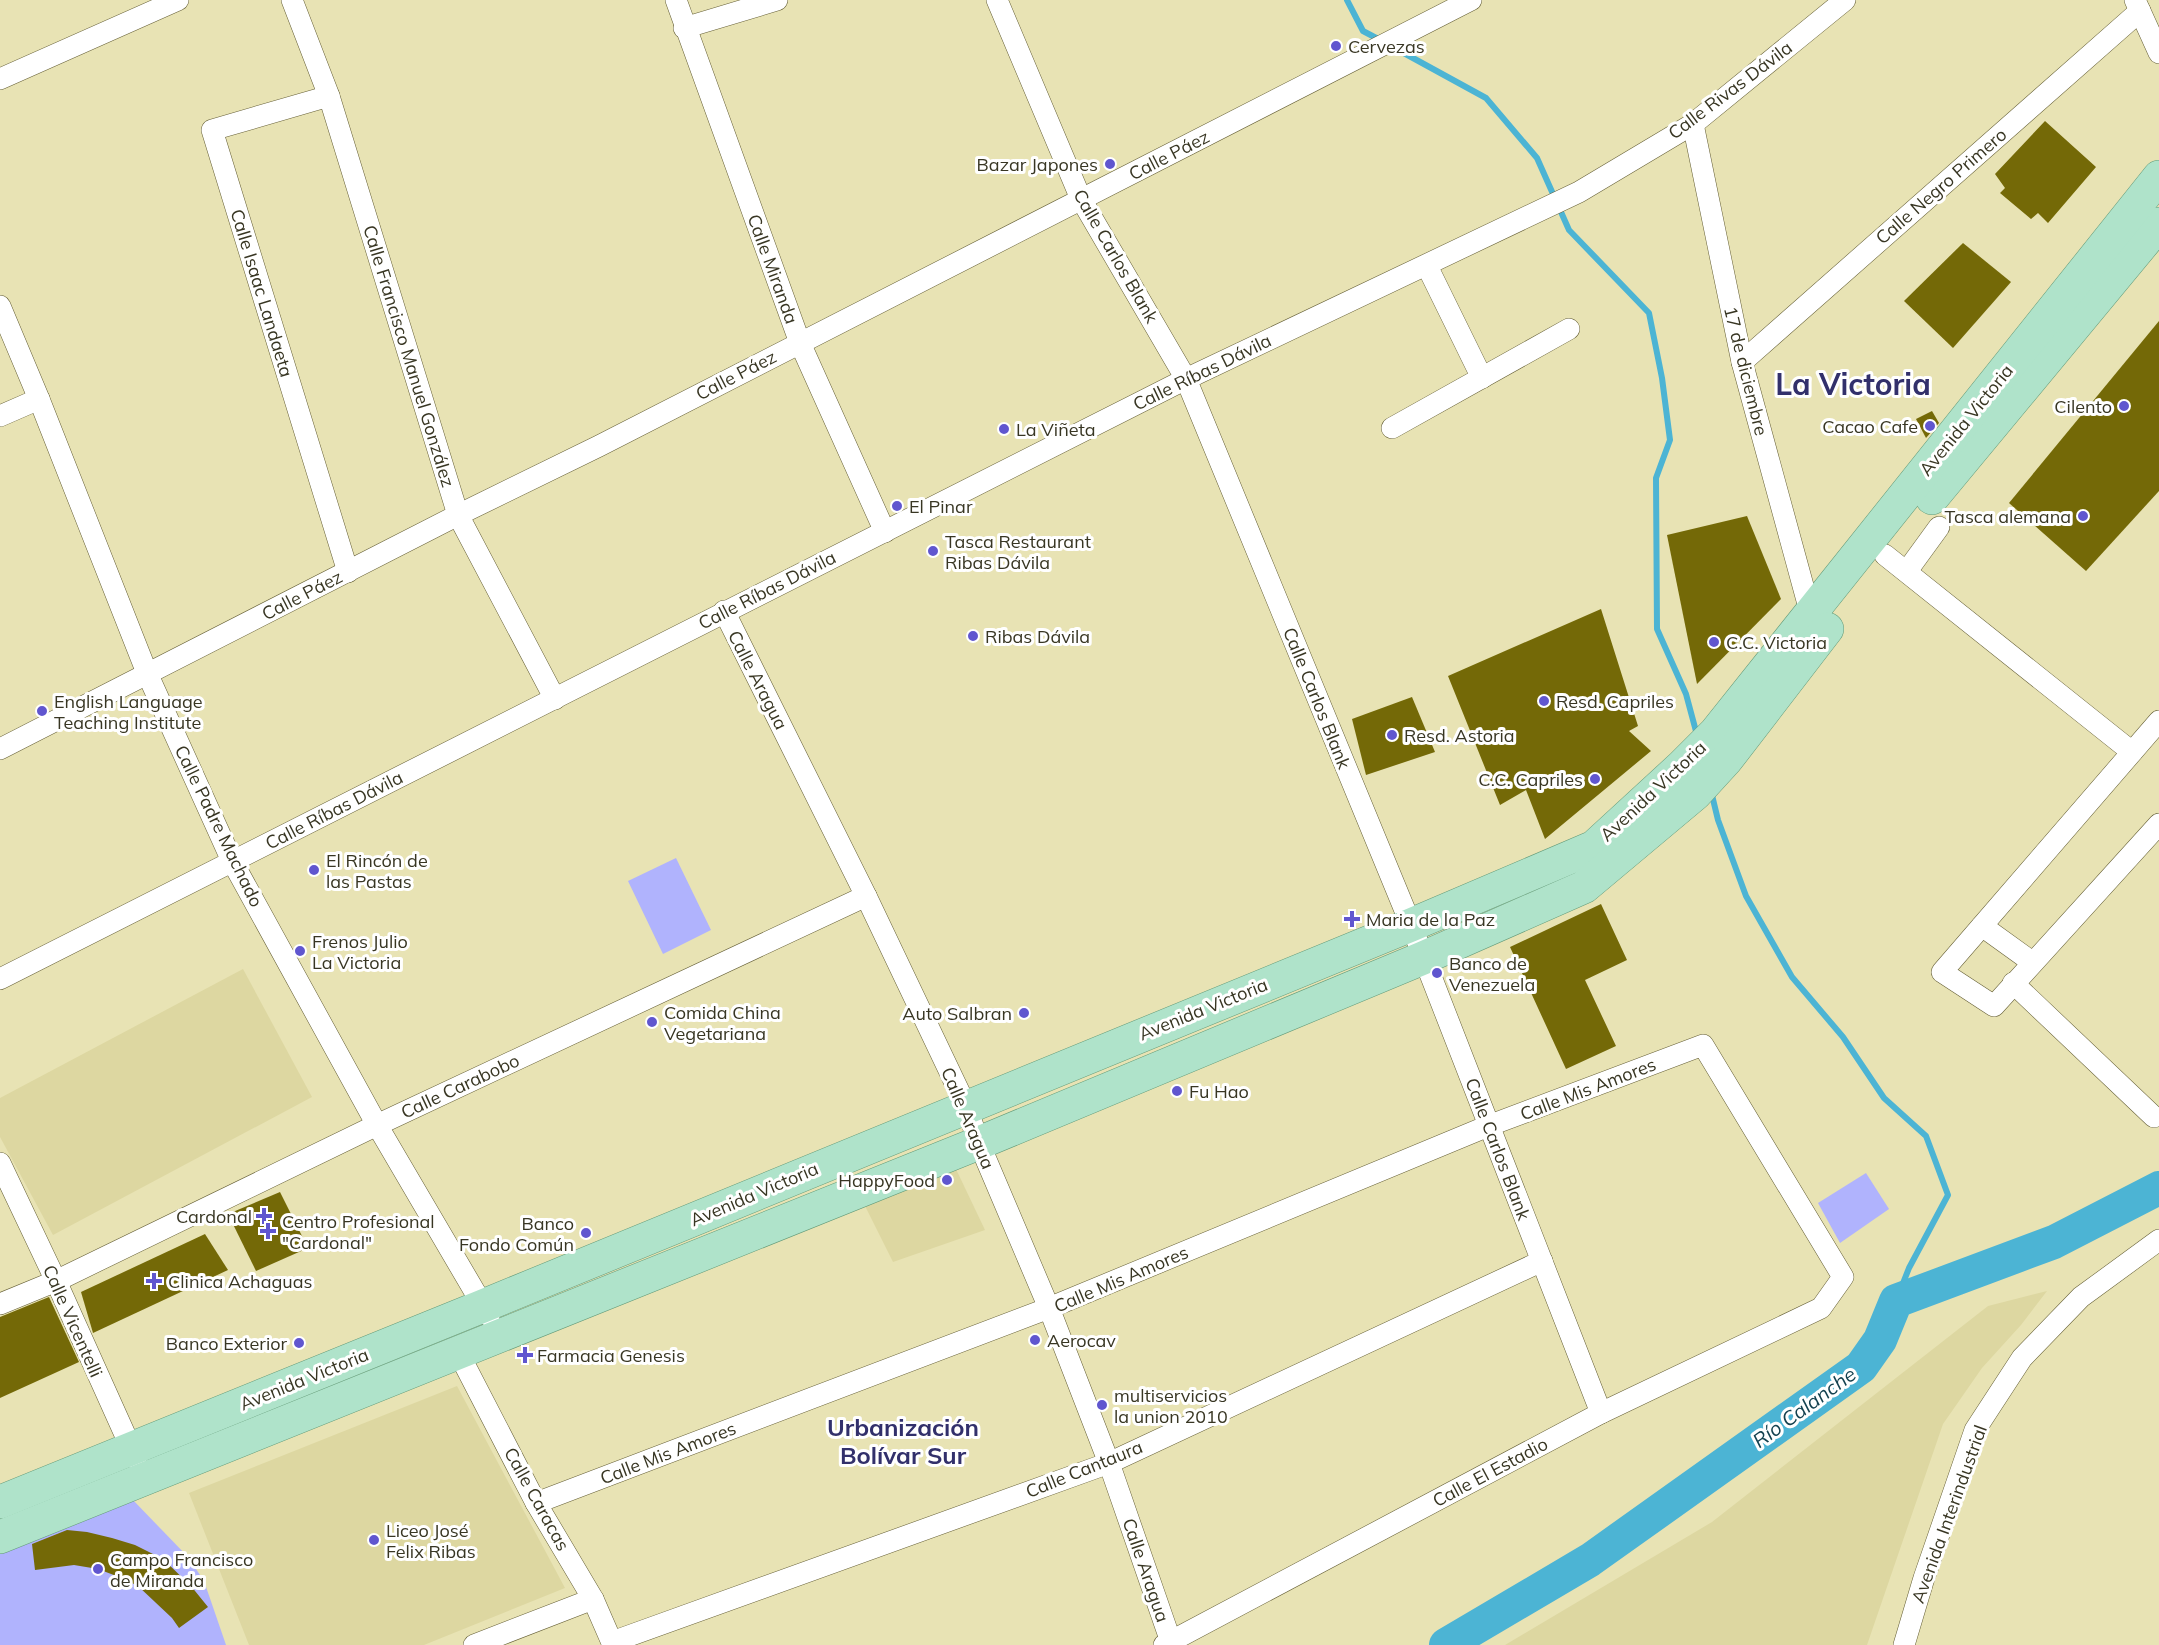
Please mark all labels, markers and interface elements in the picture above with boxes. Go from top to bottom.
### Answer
place label: Cervezas [1348,35,1425,58]
street label: Calle Rivas Dávila [1663,36,1797,144]
marker: Cervezas [1329,39,1343,53]
street label: Calle Negro Primero [1871,123,2011,249]
street label: Calle Páez [1125,125,1213,185]
place label: Bazar Japones [977,153,1098,176]
marker: Bazar Japones [1103,157,1117,171]
street label: Calle Carlos Blank [1068,185,1164,328]
street label: Calle Isaac Landaeta [226,206,298,380]
street label: Calle Miranda [743,211,803,327]
street label: Calle Francisco Manuel González [358,222,460,490]
street label: 17 de diciembre [1719,304,1773,438]
street label: Calle Ríbas Dávila [1129,329,1275,415]
street label: Calle Páez [692,345,780,405]
street label: Avenida Victoria [1914,360,2018,480]
district label: La Victoria [1775,365,1931,403]
place label: Cilento [2054,395,2112,418]
marker: Cilento [2117,399,2131,413]
place label: Cacao Cafe [1822,415,1918,438]
place label: La Viñeta [1016,418,1096,441]
marker: Cacao Cafe [1923,419,1937,433]
marker: La Viñeta [997,422,1011,436]
place label: El Pinar [909,495,973,518]
marker: El Pinar [890,499,904,513]
place label: Tasca alemana [1945,505,2071,528]
marker: Tasca alemana [2076,509,2090,523]
place label: Tasca Restaurant Ribas Dávila [945,530,1091,574]
marker: Tasca Restaurant Ribas Dávila [926,544,940,558]
street label: Calle Ríbas Dávila [694,545,840,635]
street label: Calle Páez [258,565,346,625]
street label: Calle Carlos Blank [1278,624,1356,773]
place label: Ribas Dávila [985,625,1090,648]
street label: Calle Aragua [723,626,793,734]
marker: Ribas Dávila [966,629,980,643]
place label: C.C. Victoria [1726,631,1827,654]
marker: C.C. Victoria [1707,635,1721,649]
place label: English Language Teaching Institute [54,690,203,734]
place label: Resd. Capriles [1556,690,1674,713]
marker: Resd. Capriles [1537,694,1551,708]
marker: English Language Teaching Institute [35,704,49,718]
place label: Resd. Astoria [1404,724,1515,747]
marker: Resd. Astoria [1385,728,1399,742]
street label: Avenida Victoria [1595,736,1711,846]
street label: Calle Padre Machado [170,741,268,911]
street label: Calle Ríbas Dávila [261,765,407,855]
place label: C.C. Capriles [1478,768,1583,791]
marker: C.C. Capriles [1588,772,1602,786]
place label: El Rincón de las Pastas [326,849,428,893]
marker: El Rincón de las Pastas [307,863,321,877]
place label: Maria de la Paz [1366,908,1495,931]
marker: Maria de la Paz [1343,910,1361,928]
place label: Frenos Julio La Victoria [312,930,408,974]
marker: Frenos Julio La Victoria [293,944,307,958]
place label: Banco de Venezuela [1449,952,1535,996]
marker: Banco de Venezuela [1430,966,1444,980]
street label: Avenida Victoria [1135,973,1271,1045]
place label: Comida China Vegetariana [664,1001,781,1045]
place label: Auto Salbran [902,1002,1012,1025]
marker: Auto Salbran [1017,1006,1031,1020]
marker: Comida China Vegetariana [645,1015,659,1029]
street label: Calle Carabobo [397,1049,523,1123]
street label: Calle Mis Amores [1517,1052,1659,1125]
street label: Calle Aragua [936,1064,1000,1172]
street label: Calle Carlos Blank [1460,1075,1536,1224]
place label: Fu Hao [1189,1080,1249,1103]
marker: Fu Hao [1170,1084,1184,1098]
street label: Avenida Victoria [686,1157,822,1231]
place label: HappyFood [838,1169,935,1192]
marker: HappyFood [940,1173,954,1187]
place label: Cardonal [176,1205,252,1228]
marker: Cardonal [257,1209,271,1223]
place label: Centro Profesional "Cardonal" [282,1210,435,1254]
place label: Banco Fondo Común [459,1212,574,1256]
marker: Centro Profesional "Cardonal" [259,1222,277,1240]
marker: Banco Fondo Común [579,1226,593,1240]
street label: Calle Mis Amores [1050,1240,1192,1318]
street label: Calle Vicentelli [38,1261,108,1381]
place label: Clinica Achaguas [168,1270,312,1293]
marker: Clinica Achaguas [145,1272,163,1290]
place label: Aerocav [1047,1329,1116,1352]
place label: Banco Exterior [166,1332,287,1355]
marker: Aerocav [1028,1333,1042,1347]
marker: Banco Exterior [292,1336,306,1350]
street label: Avenida Victoria [236,1343,372,1415]
place label: Farmacia Genesis [537,1344,685,1367]
marker: Farmacia Genesis [518,1348,532,1362]
water label: Río Calanche [1747,1361,1861,1453]
place label: multiservicios la union 2010 [1114,1384,1228,1428]
marker: multiservicios la union 2010 [1095,1398,1109,1412]
district label: Urbanización Bolívar Sur [827,1412,979,1470]
street label: Calle Mis Amores [597,1416,739,1489]
street label: Avenida Interindustrial [1906,1422,1992,1606]
street label: Calle El Estadio [1428,1432,1552,1512]
street label: Calle Cantaura [1022,1435,1146,1503]
street label: Calle Caracas [499,1443,575,1555]
street label: Calle Aragua [1117,1515,1175,1625]
place label: Liceo José Felix Ribas [386,1519,476,1563]
marker: Liceo José Felix Ribas [367,1533,381,1547]
place label: Campo Francisco de Miranda [110,1548,253,1592]
marker: Campo Francisco de Miranda [91,1562,105,1576]

